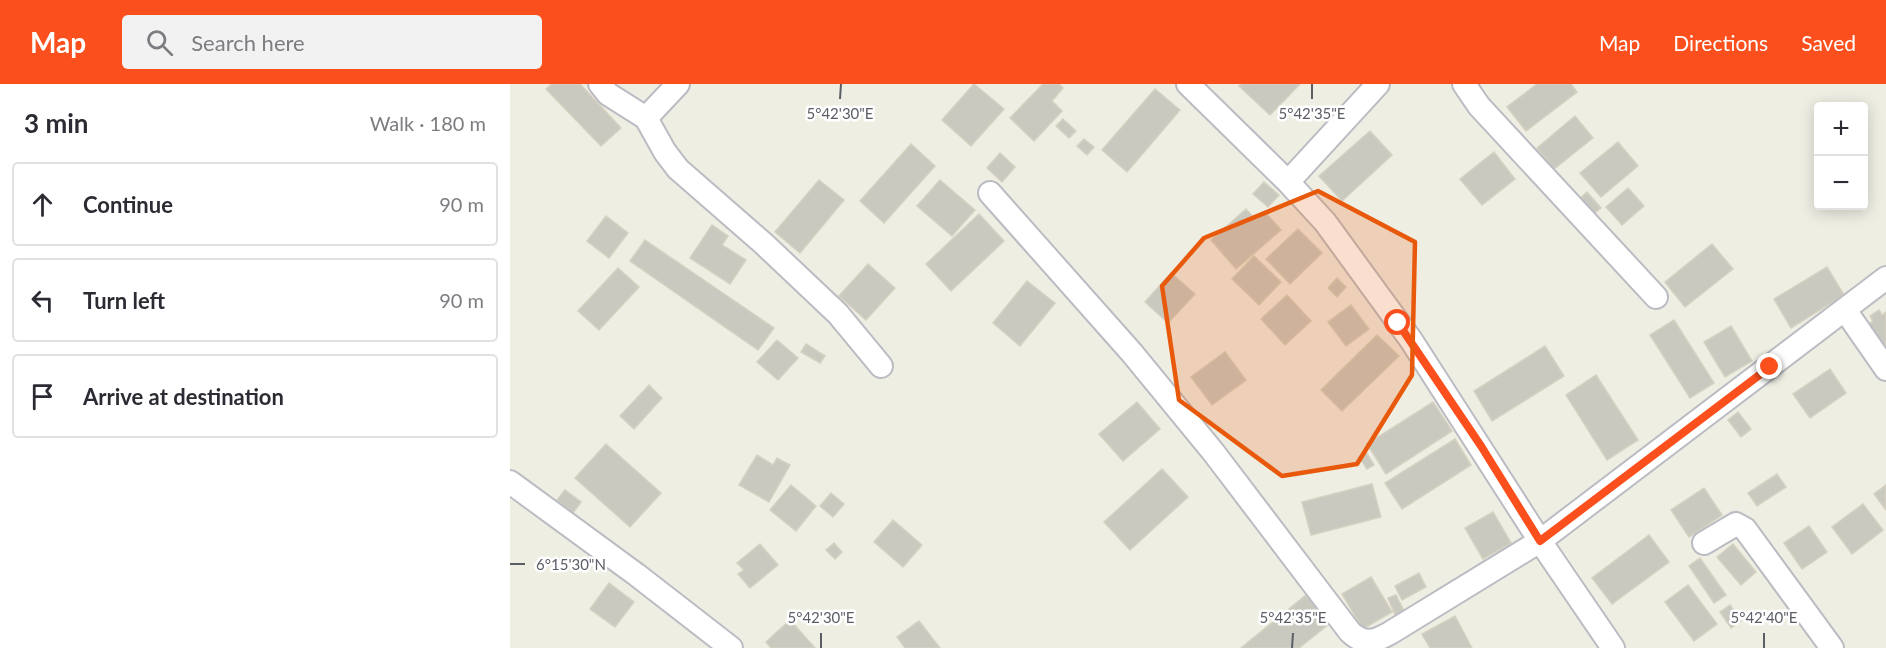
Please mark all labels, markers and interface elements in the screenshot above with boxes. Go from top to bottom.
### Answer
search box [122,15,542,69]
text: Map [30,25,86,59]
icon: search [143,26,176,59]
text: Search here [191,29,305,56]
text: Map [1599,30,1640,55]
text: Directions [1673,30,1768,55]
text: Saved [1801,30,1856,55]
map controls [1814,102,1868,210]
button: + [1814,102,1868,156]
text: 5°42'30"E [807,104,874,122]
text: 5°42'35"E [1279,104,1346,122]
text: 3 min [24,107,88,139]
text: Walk · 180 m [370,111,486,135]
button: − [1814,156,1868,210]
icon: ahead [26,188,59,221]
text: Continue [83,191,173,218]
text: 90 m [439,192,484,216]
icon: left [26,284,59,317]
text: Turn left [83,287,165,314]
text: 90 m [439,288,484,312]
route start [1384,309,1410,335]
route end [1756,353,1782,379]
icon: arrive [26,380,59,413]
text: Arrive at destination [83,383,284,410]
text: 6°15'30"N [536,555,606,573]
text: 5°42'30"E [788,608,855,626]
text: 5°42'35"E [1260,608,1327,626]
text: 5°42'40"E [1731,608,1798,626]

